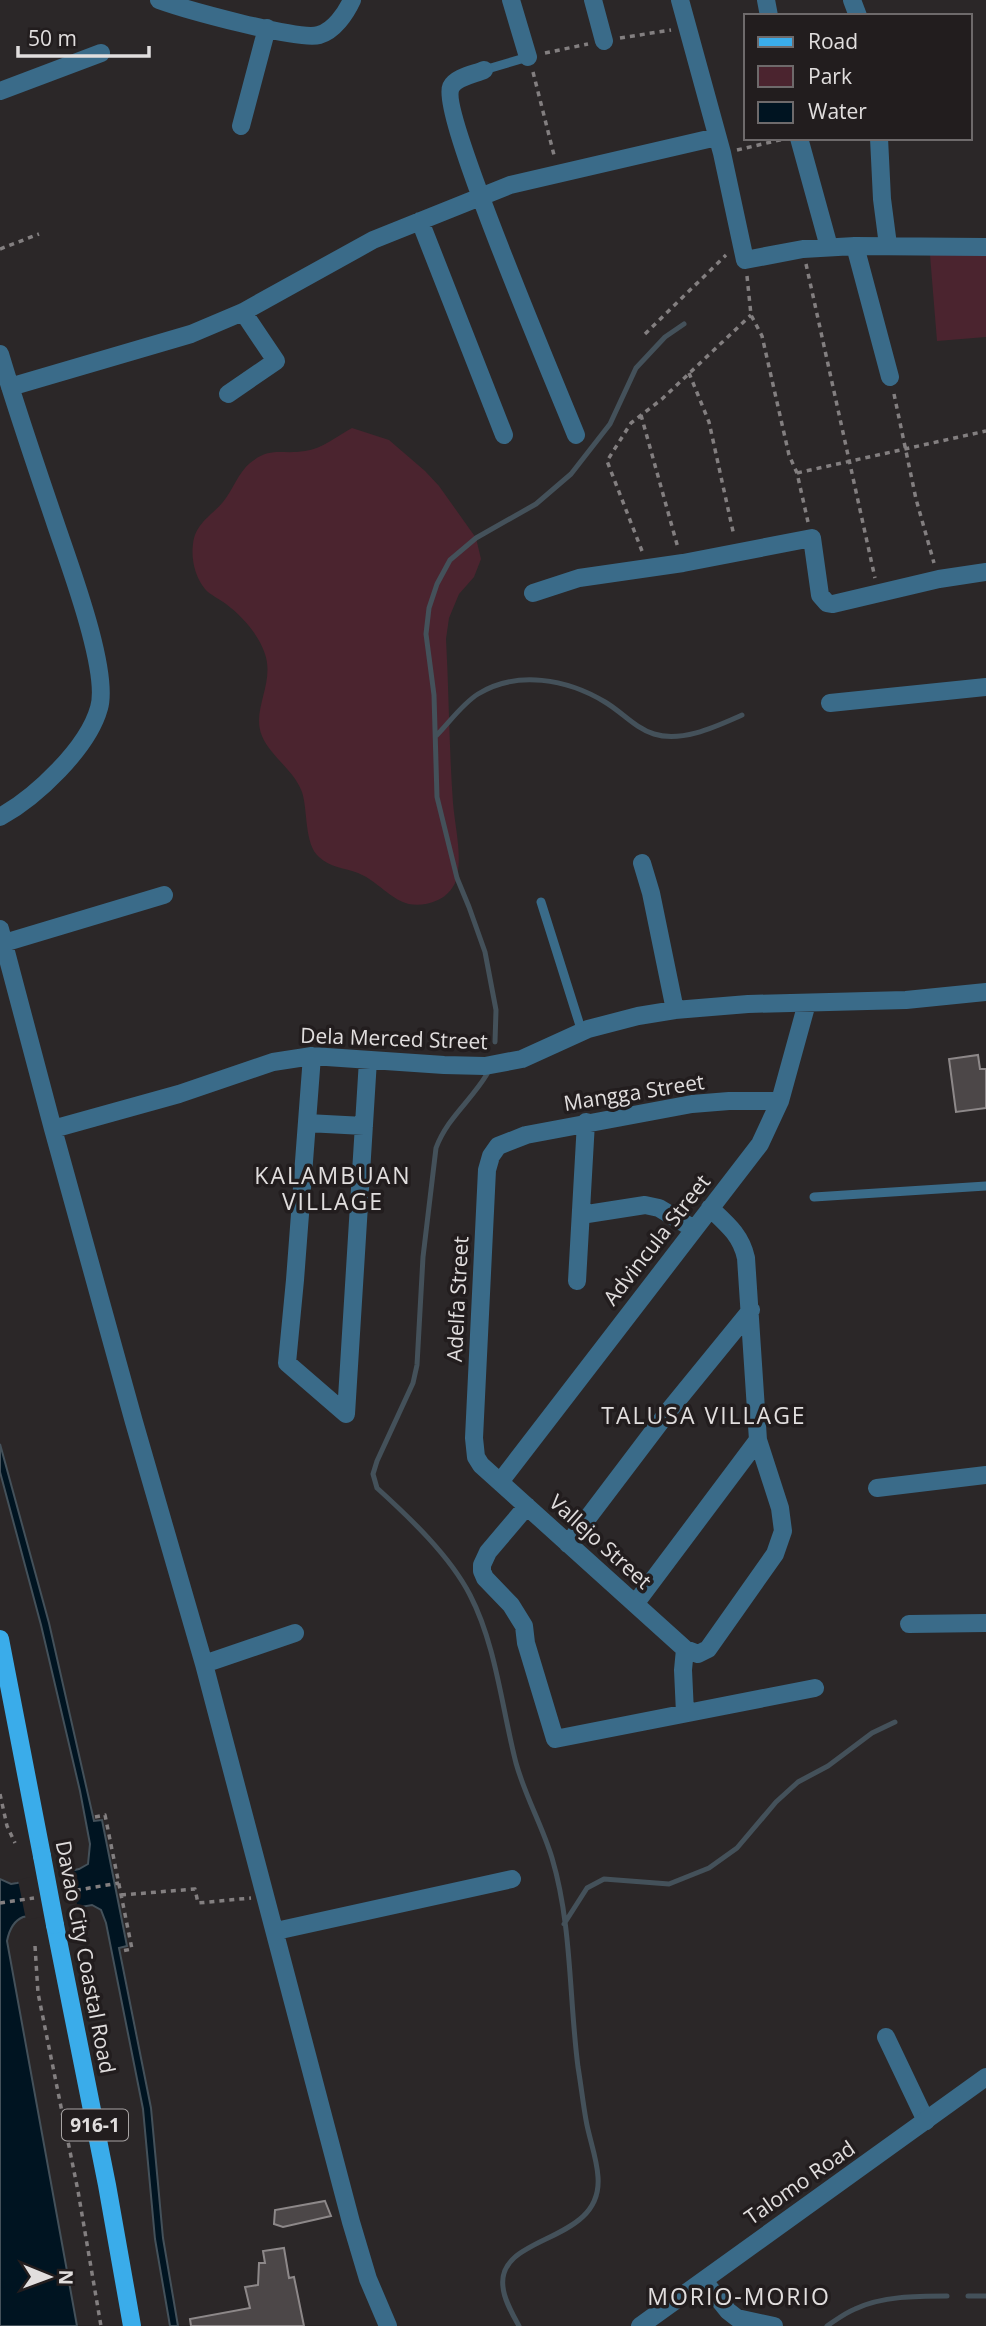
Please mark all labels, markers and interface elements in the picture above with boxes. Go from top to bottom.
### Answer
scale bar [18,14,149,58]
legend [744,14,972,140]
text: 50 m [28,24,77,52]
text: Road [808,27,858,55]
text: Park [808,62,852,90]
text: Water [808,97,867,125]
street label: Dela Merced Street [300,1021,488,1055]
street label: Mangga Street [562,1067,706,1117]
district label: KALAMBUAN VILLAGE [254,1159,412,1217]
street label: Advincula Street [596,1168,716,1311]
street label: Adelfa Street [440,1235,474,1363]
district label: TALUSA VILLAGE [601,1399,807,1431]
street label: Vallejo Street [544,1488,658,1595]
street label: Davao City Coastal Road [50,1838,122,2076]
road number: 916-1 [62,2110,128,2140]
street label: Talomo Road [739,2134,860,2231]
north arrow [14,2242,84,2312]
text: N [53,2269,79,2285]
district label: MORIO-MORIO [647,2280,831,2312]

